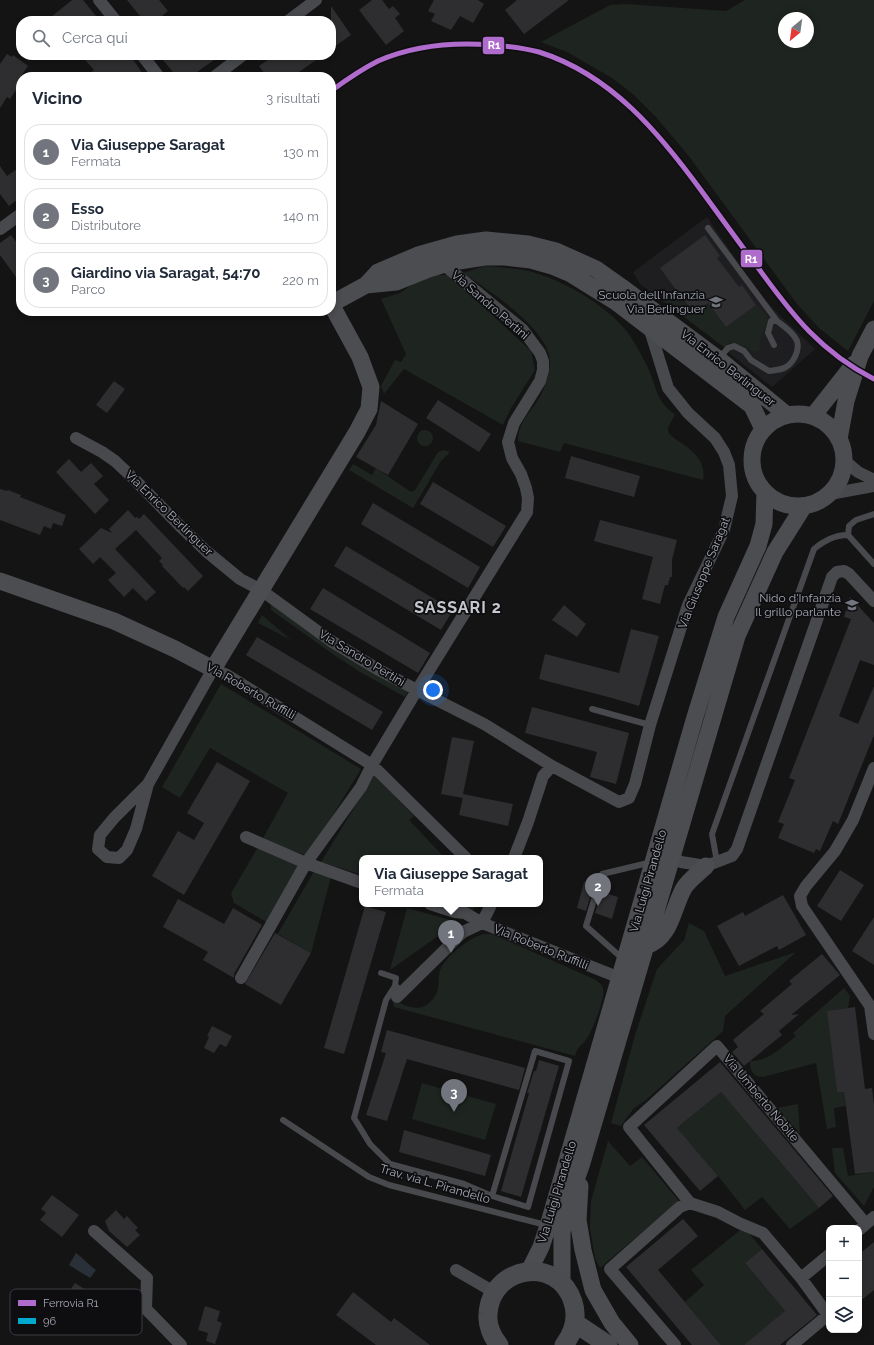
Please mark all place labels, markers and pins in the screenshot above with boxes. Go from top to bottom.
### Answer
place label: Scuola dell'Infanzia Via Berlinguer [598,288,706,316]
school or university icon: Scuola dell'Infanzia Via Berlinguer [708,294,724,310]
place label: Nido d'Infanzia Il grillo parlante [755,591,841,619]
school or university icon: Nido d'Infanzia Il grillo parlante [844,597,860,613]
pin: 2 [585,873,611,906]
pin: 1 [438,920,464,953]
pin: 3 [441,1079,467,1112]

